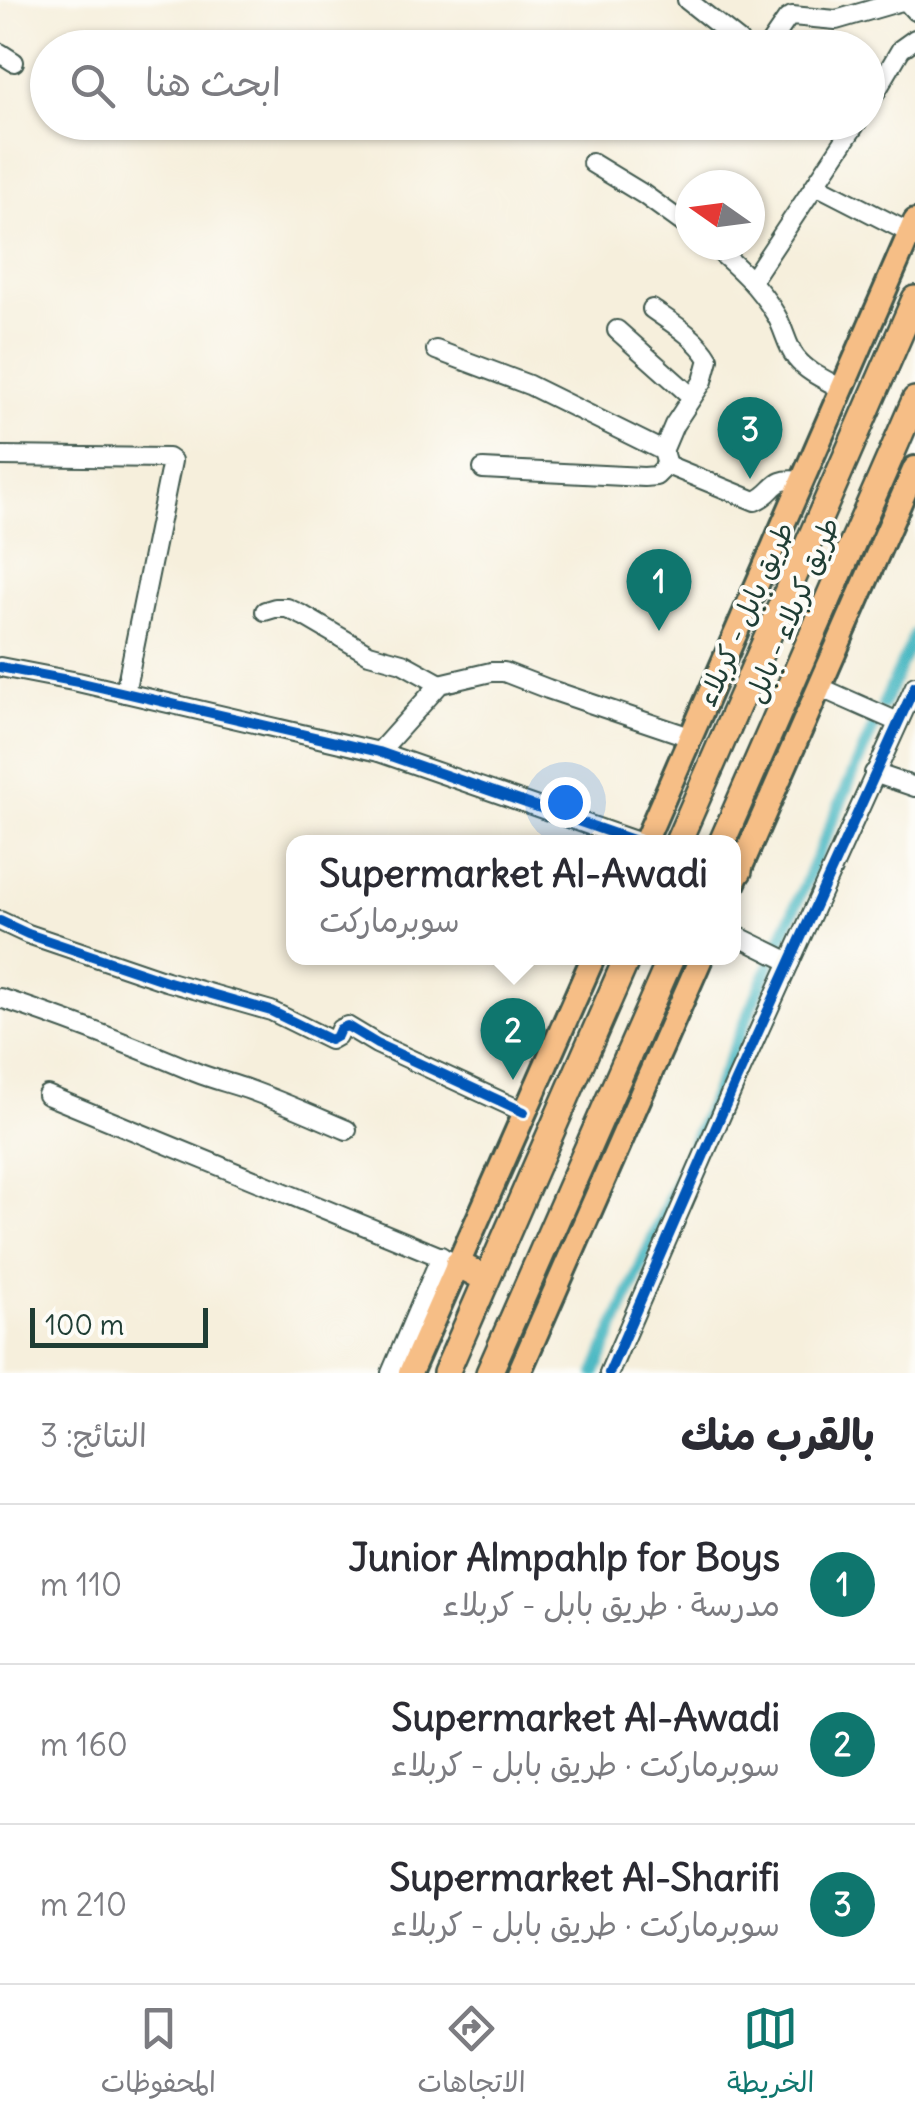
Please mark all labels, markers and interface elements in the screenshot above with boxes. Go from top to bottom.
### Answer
search box [30,30,885,140]
icon: search [65,58,120,113]
text: ابحث هنا [145,59,281,106]
north arrow [675,170,765,260]
pin: 3 [718,396,782,479]
street label: طريق كربلاء - بابل [737,512,847,708]
street label: طريق بابل - كربلاء [688,516,802,712]
pin: 1 [626,548,692,631]
your location [540,777,591,828]
popup [286,835,741,965]
text: Supermarket Al-Awadi [319,850,708,897]
text: سوبرماركت [319,900,460,941]
pin: 2 [480,998,546,1080]
scale bar [30,1303,208,1348]
text: 100 m [45,1307,124,1343]
text: بالقرب منك [681,1409,875,1461]
text: النتائج: 3 [40,1415,147,1456]
text: Junior Almpahlp for Boys [348,1534,780,1581]
text: 110 m [40,1564,122,1605]
text: 1 [836,1564,849,1605]
text: مدرسة · طريق بابل - كربلاء [442,1584,780,1625]
text: Supermarket Al-Awadi [391,1694,780,1741]
text: 160 m [40,1724,128,1765]
text: 2 [834,1724,851,1765]
text: سوبرماركت · طريق بابل - كربلاء [391,1744,780,1785]
text: Supermarket Al-Sharifi [389,1854,780,1901]
text: 210 m [40,1884,127,1925]
text: 3 [833,1884,852,1925]
text: سوبرماركت · طريق بابل - كربلاء [391,1904,780,1945]
tab: المحفوظات [101,2001,216,2107]
tab: الاتجاهات [417,2001,526,2107]
tab: الخريطة [727,2001,814,2107]

